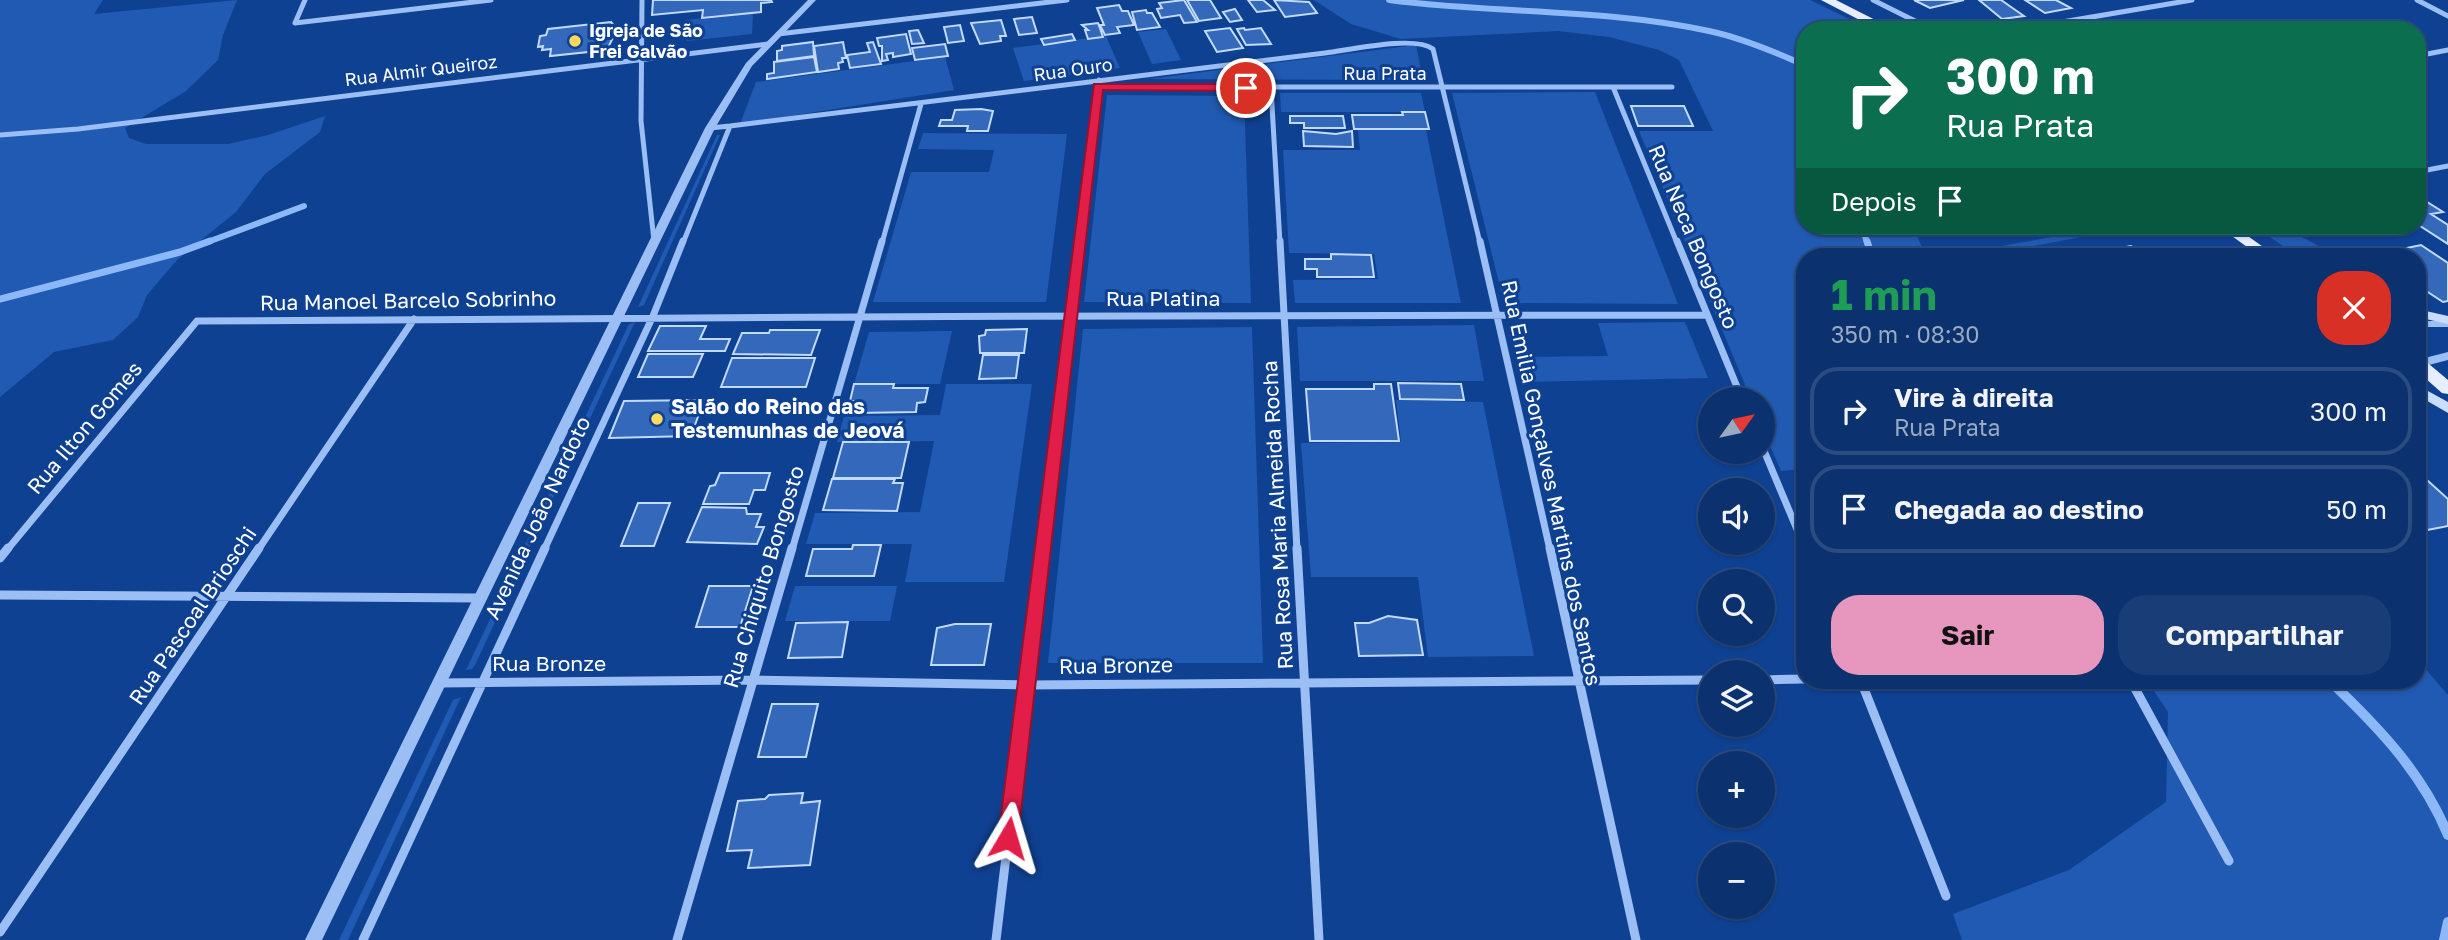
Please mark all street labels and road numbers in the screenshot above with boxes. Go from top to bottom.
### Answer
street label: Rua Almir Queiroz [343,50,498,90]
street label: Rua Ouro [1032,53,1114,85]
street label: Rua Prata [1343,62,1427,84]
street label: Rua Neca Bongosto [1643,141,1744,333]
street label: Rua Emilia Gonçalves Martins dos Santos [1496,278,1608,688]
street label: Rua Manoel Barcelo Sobrinho [260,284,556,316]
street label: Rua Platina [1106,285,1220,311]
street label: Rua Ilton Gomes [21,356,147,499]
street label: Rua Rosa Maria Almeida Rocha [1256,360,1298,670]
street label: Avenida João Nardoto [479,412,596,623]
street label: Rua Chiquito Bongosto [717,462,809,691]
street label: Rua Pascoal Brioschi [123,521,262,710]
street label: Rua Bronze [492,650,606,676]
street label: Rua Bronze [1059,651,1173,679]

